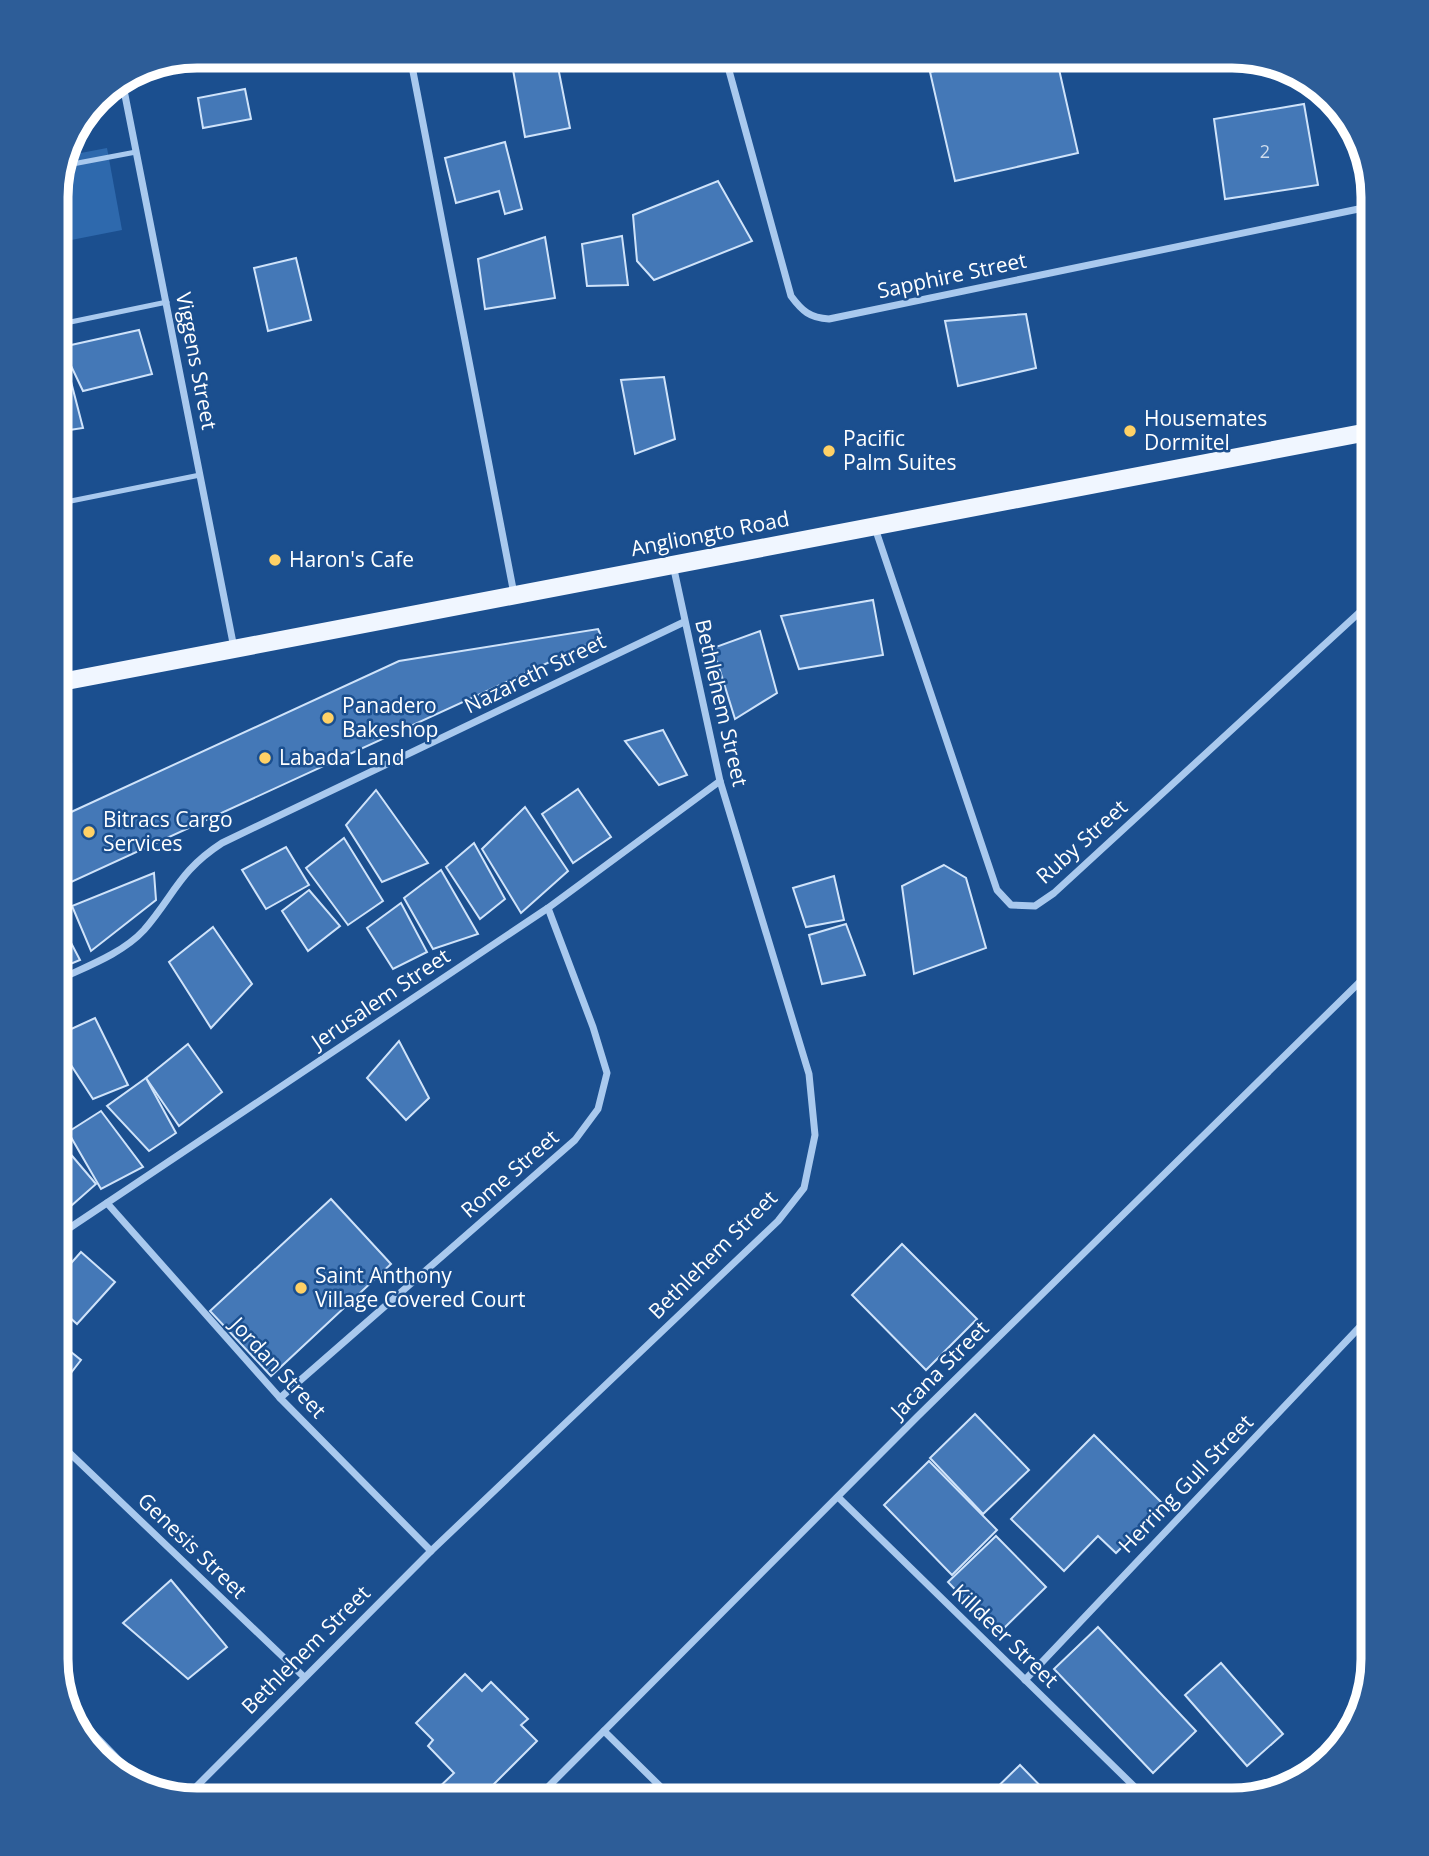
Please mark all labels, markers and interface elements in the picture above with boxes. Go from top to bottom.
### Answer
house number: 2 [1260,139,1270,163]
street label: Sapphire Street [875,246,1029,304]
street label: Viggens Street [170,290,224,432]
place label: Housemates Dormitel [1144,404,1267,456]
marker: Housemates Dormitel [1122,423,1138,439]
place label: Pacific Palm Suites [843,424,956,476]
marker: Pacific Palm Suites [821,443,837,459]
street label: Angliongto Road [628,504,791,562]
place label: Haron's Cafe [289,545,414,573]
marker: Haron's Cafe [267,552,283,568]
street label: Bethlehem Street [689,616,755,789]
street label: Nazareth Street [459,627,610,719]
place label: Panadero Bakeshop [342,691,438,743]
marker: Panadero Bakeshop [320,710,336,726]
place label: Labada Land [279,743,404,771]
marker: Labada Land [257,750,273,766]
street label: Ruby Street [1030,793,1133,890]
place label: Bitracs Cargo Services [103,805,233,857]
marker: Bitracs Cargo Services [81,824,97,840]
street label: Jerusalem Street [304,941,455,1056]
street label: Rome Street [455,1123,564,1223]
street label: Bethlehem Street [642,1184,783,1325]
place label: Saint Anthony Village Covered Court [315,1261,525,1313]
marker: Saint Anthony Village Covered Court [293,1280,309,1296]
street label: Jordan Street [223,1309,333,1424]
street label: Jacana Street [883,1314,994,1426]
street label: Herring Gull Street [1112,1408,1259,1559]
street label: Genesis Street [132,1486,253,1604]
street label: Killdeer Street [946,1577,1065,1693]
street label: Bethlehem Street [235,1579,376,1720]

